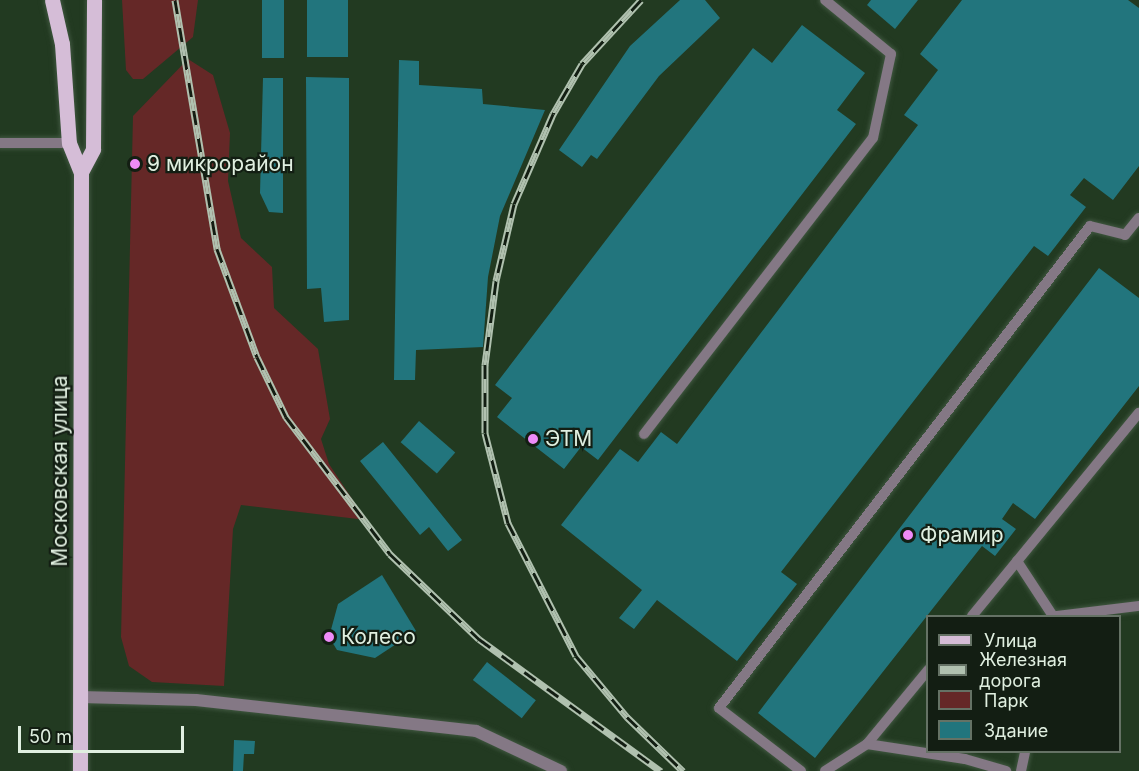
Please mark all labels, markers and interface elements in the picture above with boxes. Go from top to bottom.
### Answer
place label: 9 микрорайон [147,151,294,177]
marker: 9 микрорайон [128,157,142,171]
street label: Московская улица [47,375,73,567]
place label: ЭТМ [545,426,592,452]
marker: ЭТМ [526,432,540,446]
place label: Фрамир [920,522,1004,548]
marker: Фрамир [901,528,915,542]
legend [926,615,1121,753]
place label: Колесо [341,624,416,650]
marker: Колесо [322,630,336,644]
text: Улица [984,630,1037,651]
text: Железная дорога [979,649,1067,691]
text: Парк [984,690,1028,711]
scale bar [21,714,188,752]
text: Здание [984,720,1048,741]
text: 50 m [29,726,72,747]

